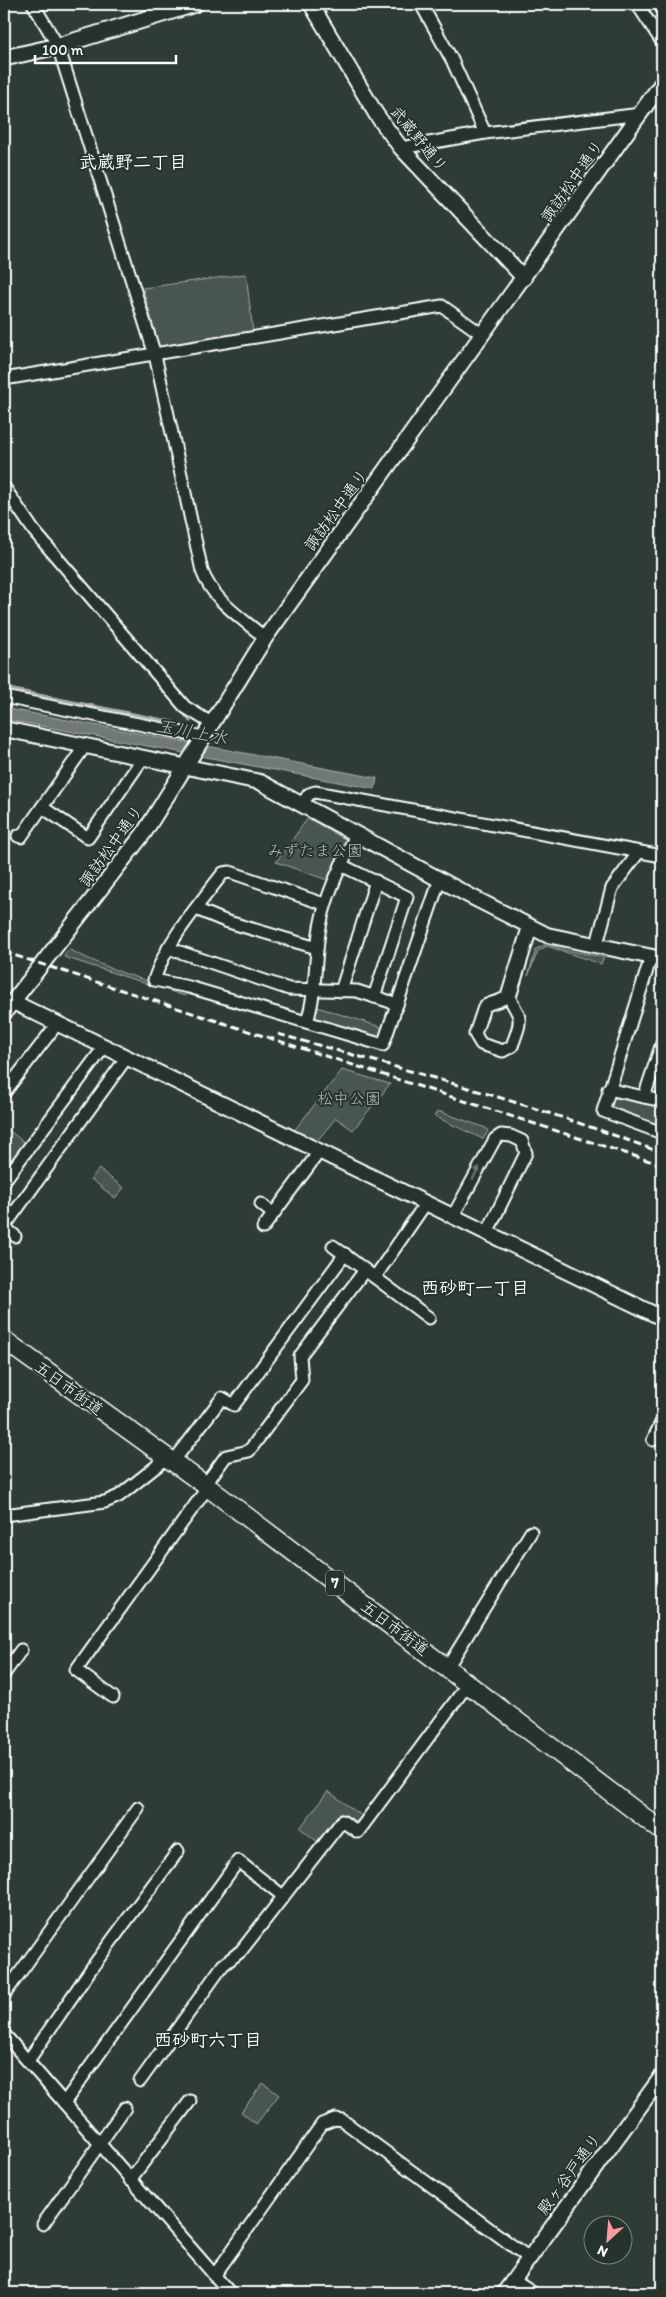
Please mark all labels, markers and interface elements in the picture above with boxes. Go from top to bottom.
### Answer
scale bar [35,32,176,64]
text: 100 m [42,41,84,59]
street label: 武蔵野通り [386,102,452,176]
street label: 諏訪松中通り [537,136,607,226]
district label: 武蔵野二丁目 [79,151,187,173]
street label: 諏訪松中通り [300,466,372,554]
water label: 玉川上水 [155,714,229,750]
street label: 諏訪松中通り [75,802,147,890]
park label: みずたま公園 [267,841,363,860]
park label: 松中公園 [317,1089,381,1108]
one-way arrow [472,1166,480,1180]
district label: 西砂町一丁目 [421,1277,529,1299]
street label: 五日市街道 [31,1357,107,1419]
road number: 7 [326,1570,344,1596]
street label: 五日市街道 [357,1596,433,1660]
district label: 西砂町六丁目 [154,2029,262,2051]
street label: 殿ヶ谷戸通り [533,2130,605,2218]
north arrow [584,2214,634,2264]
text: N [595,2242,610,2261]

